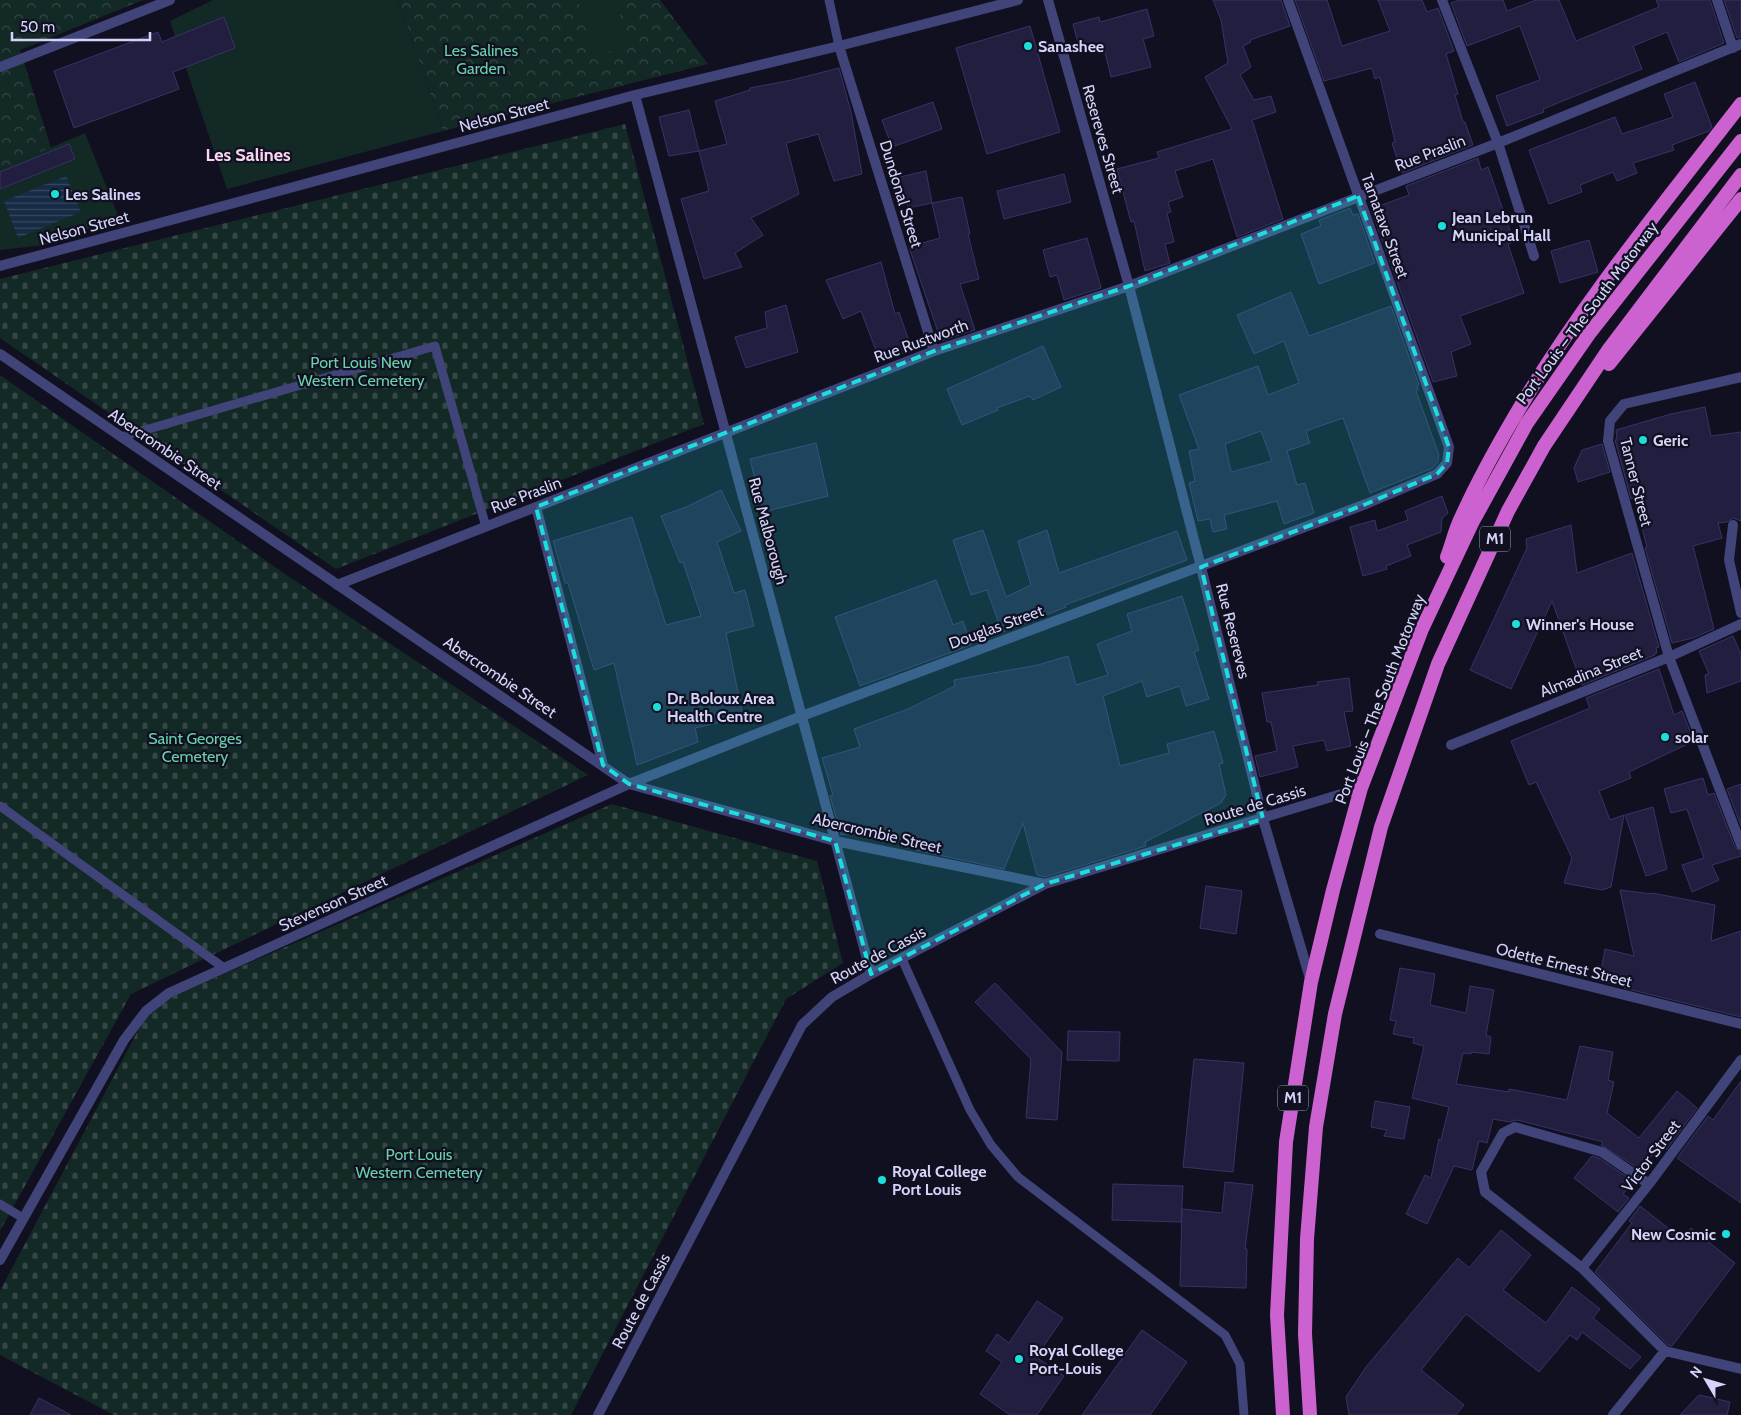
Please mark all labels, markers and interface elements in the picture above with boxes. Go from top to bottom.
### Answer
scale bar [12,10,150,42]
text: 50 m [20,18,55,36]
place label: Sanashee [1038,37,1104,56]
marker: Sanashee [1022,40,1034,52]
park label: Les Salines Garden [444,41,518,78]
street label: Resereves Street [1078,82,1128,196]
street label: Nelson Street [457,94,552,136]
street label: Rue Praslin [1392,131,1468,175]
street label: Dundonal Street [876,138,927,251]
district label: Les Salines [205,144,291,166]
street label: Tamatave Street [1357,171,1413,282]
place label: Les Salines [65,185,141,204]
marker: Les Salines [49,188,61,200]
street label: Nelson Street [37,207,132,249]
place label: Jean Lebrun Municipal Hall [1451,208,1551,245]
street label: Port Louis – The South Motorway [1512,218,1662,408]
marker: Jean Lebrun Municipal Hall [1436,220,1448,232]
street label: Rue Rustworth [871,315,971,367]
park label: Port Louis New Western Cemetery [297,353,425,390]
street label: Abercrombie Street [105,404,225,494]
place label: Geric [1653,431,1688,450]
marker: Geric [1637,434,1649,446]
street label: Tanner Street [1616,436,1656,529]
street label: Rue Praslin [488,473,564,517]
street label: Rue Malborough [745,475,791,587]
road number: M1 [1480,526,1510,552]
street label: Rue Resereves [1212,581,1254,681]
street label: Port Louis – The South Motorway [1331,591,1429,807]
street label: Douglas Street [946,601,1047,653]
place label: Winner's House [1526,615,1634,634]
marker: Winner's House [1510,618,1522,630]
street label: Abercrombie Street [440,632,560,722]
street label: Almadina Street [1537,643,1646,701]
place label: Dr. Boloux Area Health Centre [667,689,774,726]
marker: Dr. Boloux Area Health Centre [651,701,663,713]
place label: solar [1675,728,1709,747]
park label: Saint Georges Cemetery [148,729,242,766]
marker: solar [1659,731,1671,743]
street label: Route de Cassis [1202,780,1308,829]
street label: Abercrombie Street [811,809,944,857]
street label: Stevenson Street [276,870,391,935]
street label: Route de Cassis [827,922,929,988]
street label: Odette Ernest Street [1494,939,1635,991]
road number: M1 [1278,1086,1308,1110]
street label: Victor Street [1618,1116,1685,1196]
park label: Port Louis Western Cemetery [355,1145,483,1182]
place label: Royal College Port Louis [892,1162,986,1199]
marker: Royal College Port Louis [876,1174,888,1186]
place label: New Cosmic [1631,1225,1716,1244]
marker: New Cosmic [1720,1228,1732,1240]
street label: Route de Cassis [608,1250,674,1352]
place label: Royal College Port-Louis [1029,1341,1123,1378]
marker: Royal College Port-Louis [1013,1353,1025,1365]
north arrow [1681,1355,1731,1405]
text: N [1686,1363,1706,1381]

